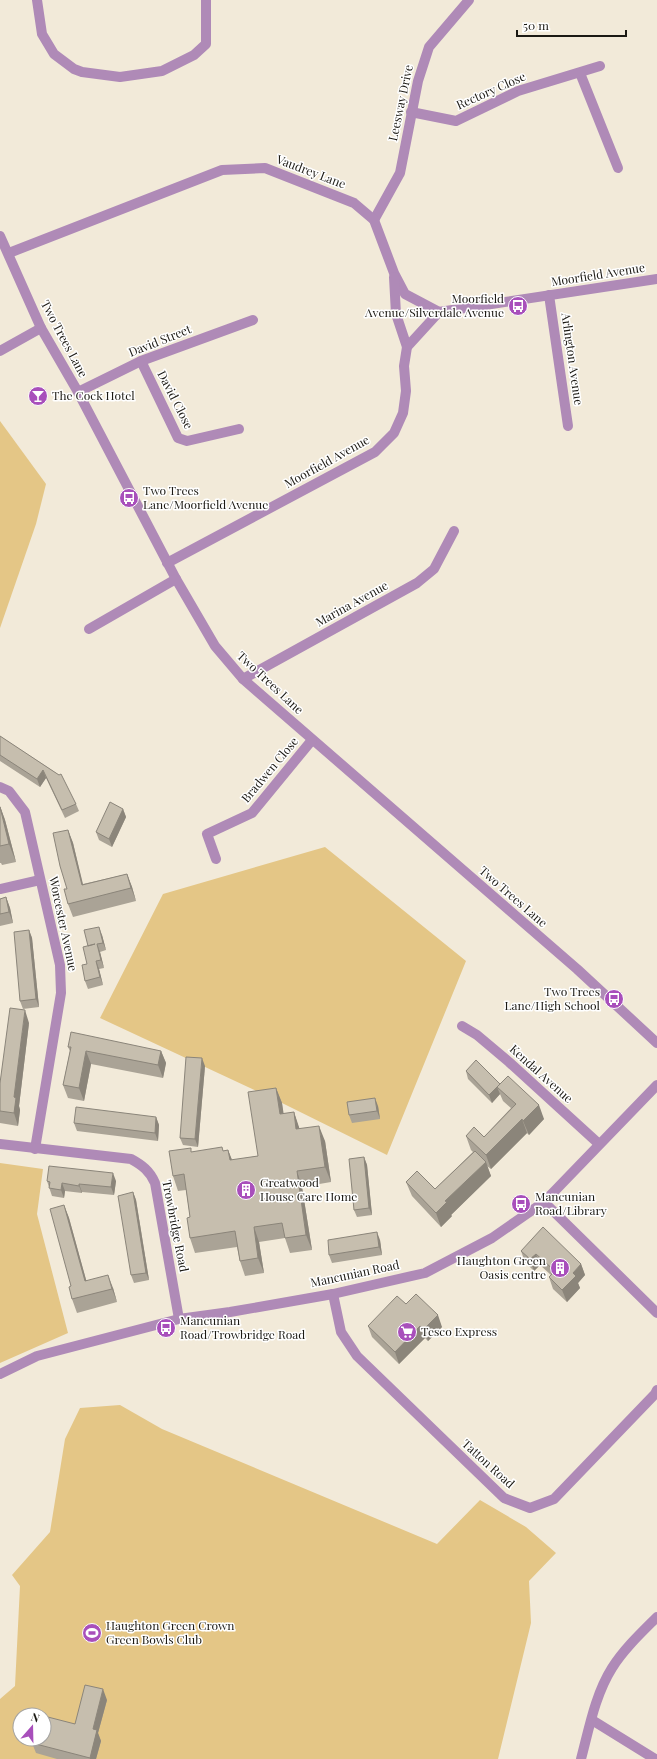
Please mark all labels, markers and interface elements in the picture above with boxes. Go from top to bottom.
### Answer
scale bar [517,12,626,38]
text: 50 m [523,17,549,33]
street label: Leesway Drive [384,63,416,142]
street label: Rectory Close [453,68,528,112]
street label: Vaudrey Lane [274,150,348,192]
street label: Moorfield Avenue [550,259,646,289]
place label: Moorfield Avenue/Silverdale Avenue [364,290,504,320]
bus stop icon: Moorfield Avenue/Silverdale Avenue [507,295,529,317]
street label: Two Trees Lane [38,297,92,380]
street label: Arlington Avenue [558,311,587,406]
street label: David Street [126,320,194,360]
street label: David Close [154,368,197,431]
bar icon: The Cock Hotel [27,385,49,407]
place label: The Cock Hotel [52,387,135,403]
street label: Moorfield Avenue [281,431,372,491]
place label: Two Trees Lane/Moorfield Avenue [143,482,268,512]
bus stop icon: Two Trees Lane/Moorfield Avenue [118,487,140,509]
street label: Marina Avenue [312,577,391,630]
street label: Two Trees Lane [234,647,307,717]
street label: Bradwen Close [237,733,301,805]
street label: Two Trees Lane [476,862,551,930]
street label: Worcester Avenue [46,874,82,973]
place label: Two Trees Lane/High School [504,983,601,1013]
bus stop icon: Two Trees Lane/High School [603,988,625,1010]
street label: Kendal Avenue [507,1041,577,1106]
place label: Greatwood House Care Home [260,1174,357,1204]
street label: Trowbridge Road [159,1178,193,1273]
building icon: Greatwood House Care Home [235,1179,257,1201]
place label: Mancunian Road/Library [535,1188,607,1218]
bus stop icon: Mancunian Road/Library [510,1193,532,1215]
place label: Haughton Green Oasis centre [457,1252,546,1282]
street label: Mancunian Road [309,1256,401,1290]
building icon: Haughton Green Oasis centre [549,1257,571,1279]
place label: Mancunian Road/Trowbridge Road [180,1312,305,1342]
bus stop icon: Mancunian Road/Trowbridge Road [155,1317,177,1339]
supermarket icon: Tesco Express [396,1321,418,1343]
place label: Tesco Express [421,1323,497,1339]
street label: Tatton Road [459,1435,518,1491]
place label: Haughton Green Crown Green Bowls Club [106,1617,234,1647]
sports icon: Haughton Green Crown Green Bowls Club [81,1622,103,1644]
north arrow [12,1707,52,1747]
text: N [29,1709,42,1726]

